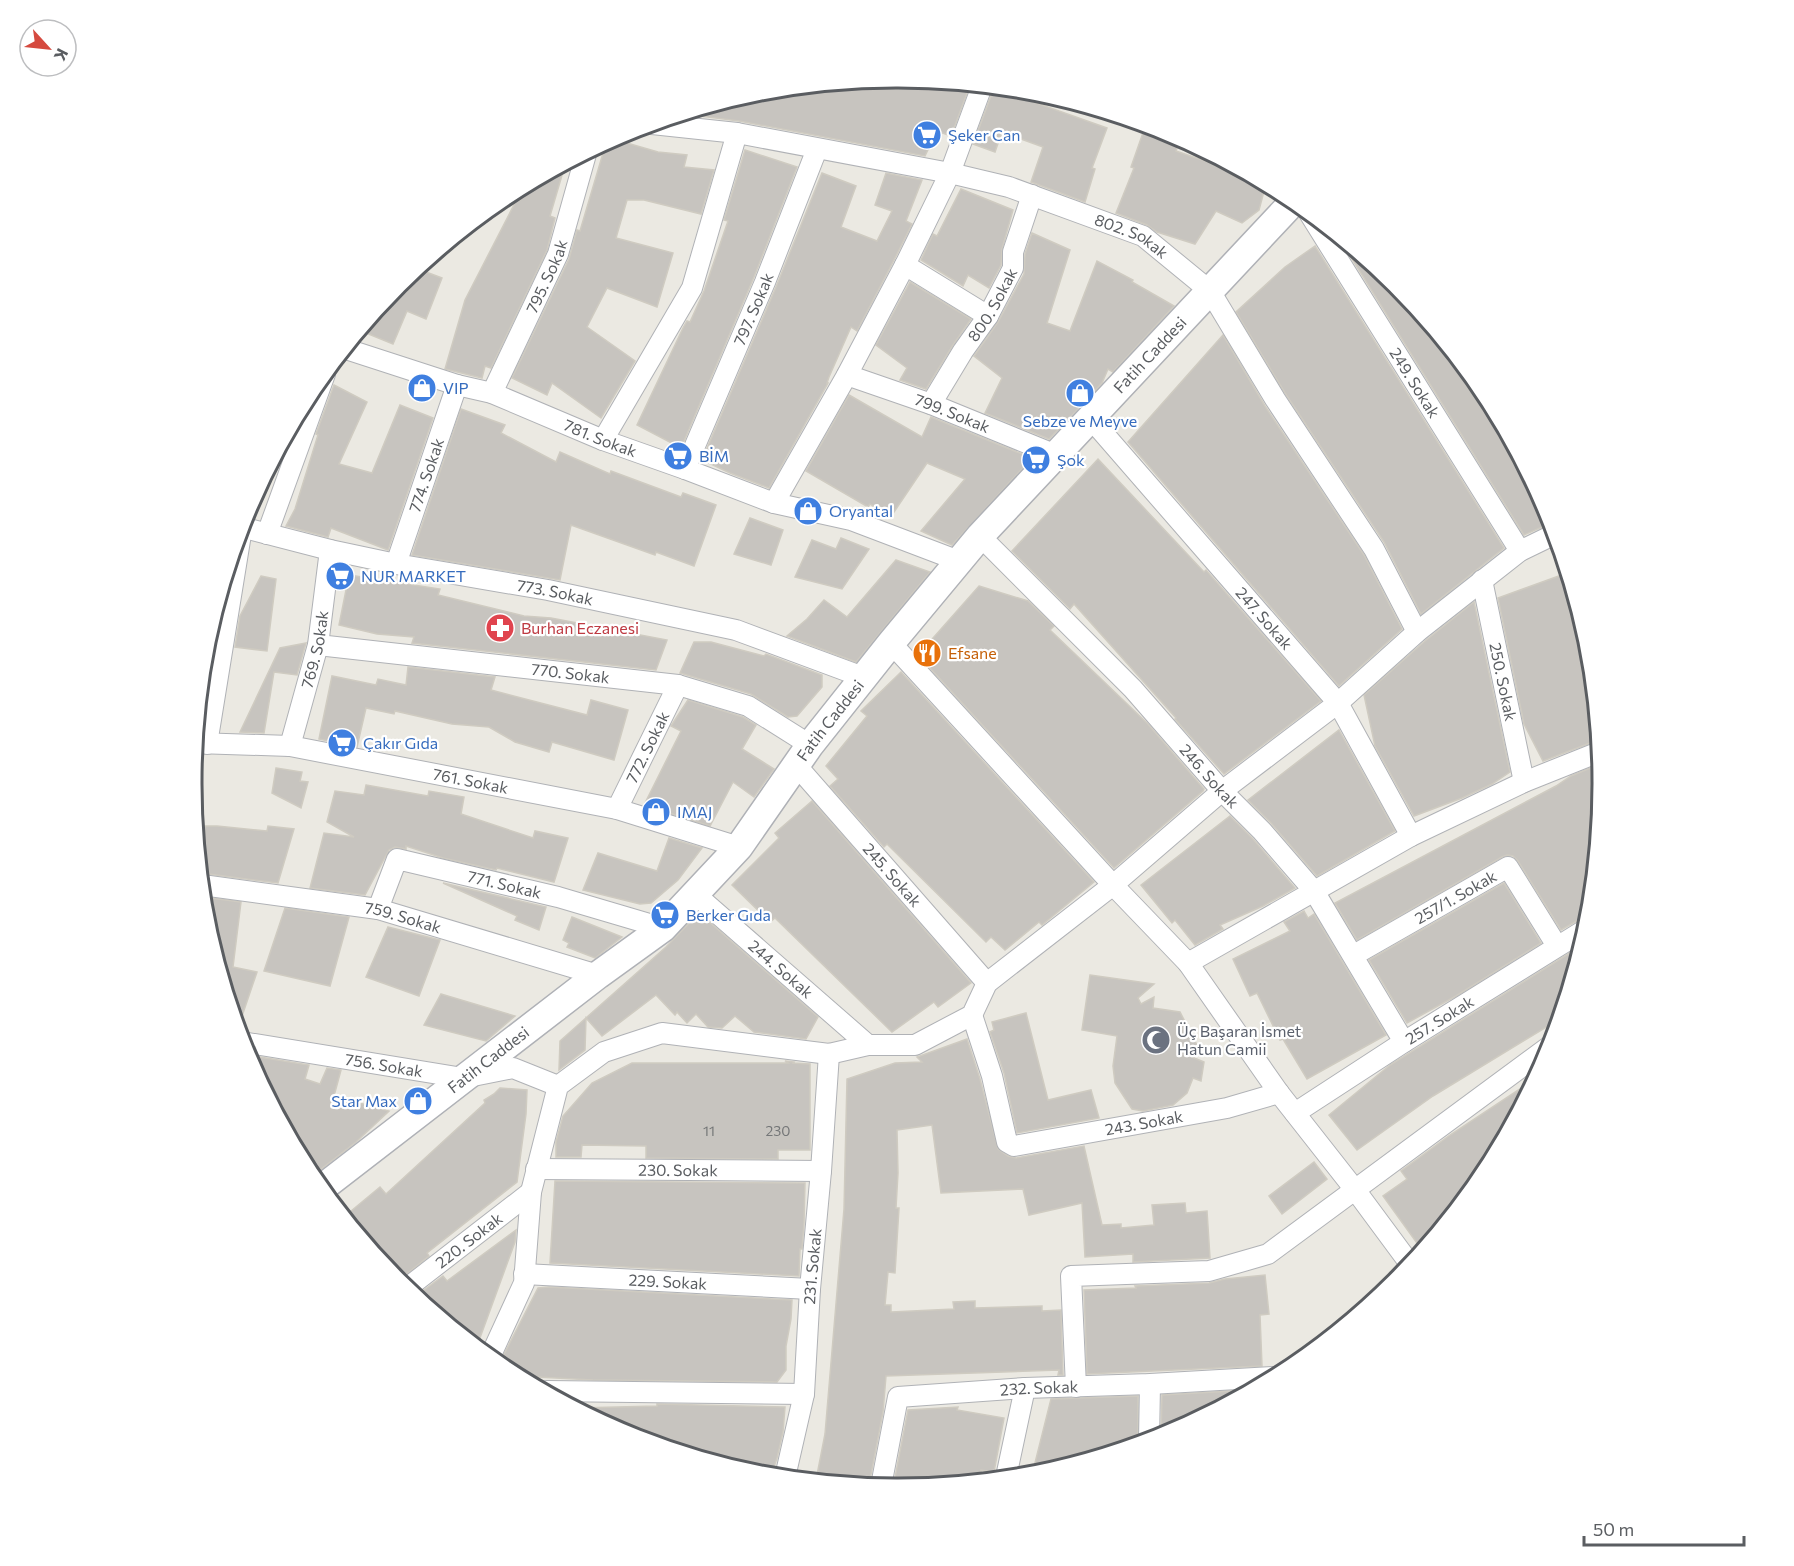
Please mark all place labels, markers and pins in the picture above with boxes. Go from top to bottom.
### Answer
supermarket icon: Şeker Can [911,119,943,151]
place label: Şeker Can [948,125,1021,144]
shop icon: VIP [406,372,438,404]
shop icon: Sebze ve Meyve [1064,377,1096,409]
place label: VIP [443,378,469,397]
place label: Sebze ve Meyve [1023,411,1137,430]
supermarket icon: BİM [662,440,694,472]
supermarket icon: Şok [1020,444,1052,476]
place label: BİM [699,446,729,465]
place label: Şok [1057,450,1085,469]
shop icon: Oryantal [792,495,824,527]
place label: Oryantal [829,501,893,520]
supermarket icon: NUR MARKET [324,560,356,592]
place label: NUR MARKET [361,566,466,585]
pharmacy icon: Burhan Eczanesi [484,612,516,644]
place label: Burhan Eczanesi [521,618,639,637]
restaurant icon: Efsane [911,637,943,669]
place label: Efsane [948,643,997,662]
supermarket icon: Çakır Gıda [326,727,358,759]
place label: Çakır Gıda [363,733,438,752]
shop icon: IMAJ [640,796,672,828]
place label: IMAJ [677,802,713,821]
supermarket icon: Berker Gıda [649,899,681,931]
place label: Berker Gıda [686,905,771,924]
place label: Üç Başaran İsmet Hatun Camii [1177,1021,1302,1058]
mosque icon: Üç Başaran İsmet Hatun Camii [1140,1024,1172,1056]
shop icon: Star Max [402,1085,434,1117]
place label: Star Max [331,1091,397,1110]

